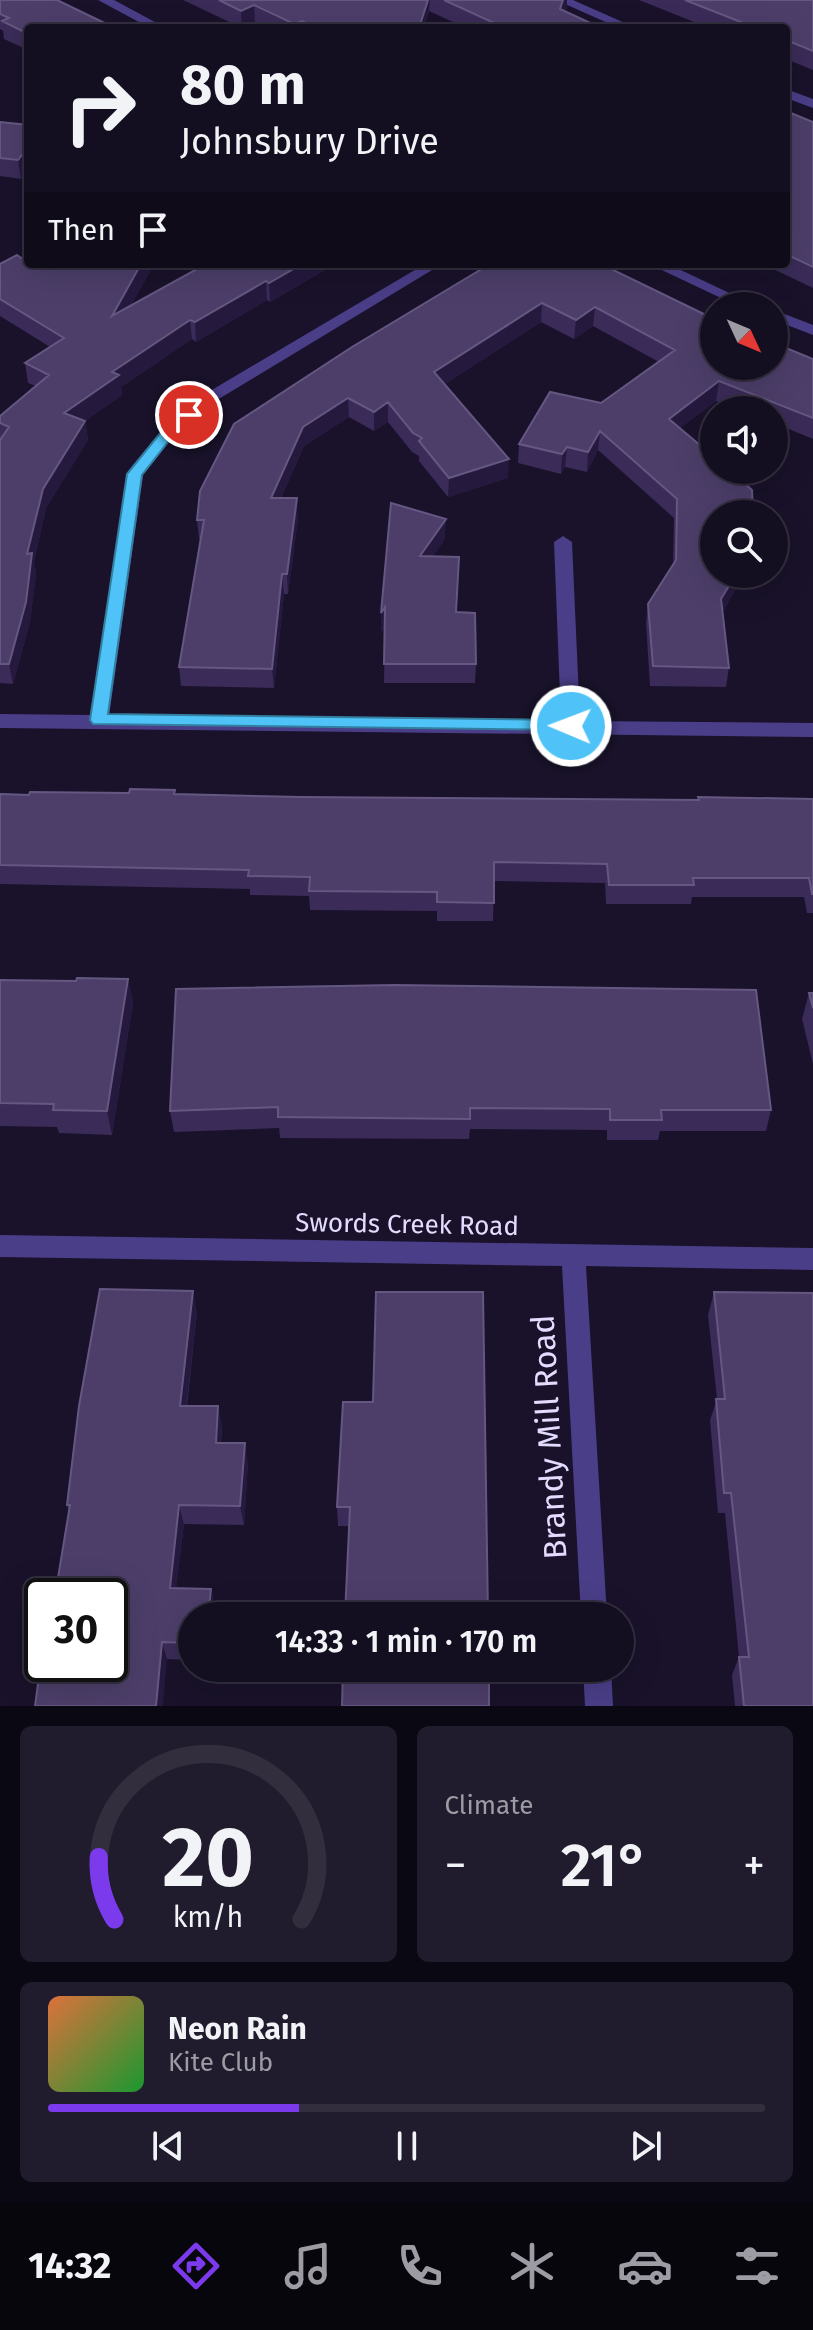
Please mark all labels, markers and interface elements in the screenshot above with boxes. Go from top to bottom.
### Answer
text: 80 m [180,52,306,119]
icon: right [48,56,152,160]
text: Johnsbury Drive [180,120,439,164]
icon: arrive [131,208,175,252]
text: Then [48,212,115,248]
north arrow [700,292,788,380]
map controls [700,292,788,588]
pin [155,381,223,449]
icon: arrive [167,393,211,437]
button: sound [700,396,788,484]
button: search [700,500,788,588]
position arrow [529,684,613,768]
street label: Swords Creek Road [295,1207,519,1242]
street label: Brandy Mill Road [524,1314,574,1560]
speed limit sign: 30 [24,1578,128,1682]
text: 14:33 · 1 min · 170 m [275,1624,537,1660]
text: Climate [445,1790,533,1821]
text: 20 [162,1808,254,1908]
text: 21° [561,1830,649,1902]
text: − [445,1839,467,1892]
text: + [743,1839,765,1892]
text: km/h [173,1900,244,1935]
text: Neon Rain [168,2011,307,2047]
text: Kite Club [168,2047,273,2078]
icon: previous [146,2124,190,2168]
icon: pause [385,2124,429,2168]
icon: next [624,2124,668,2168]
icon: directions [168,2238,224,2294]
icon: music [280,2238,336,2294]
icon: phone [392,2238,448,2294]
icon: climate [504,2238,560,2294]
icon: car [617,2238,673,2294]
icon: filters [729,2238,785,2294]
text: 14:32 [28,2244,111,2288]

